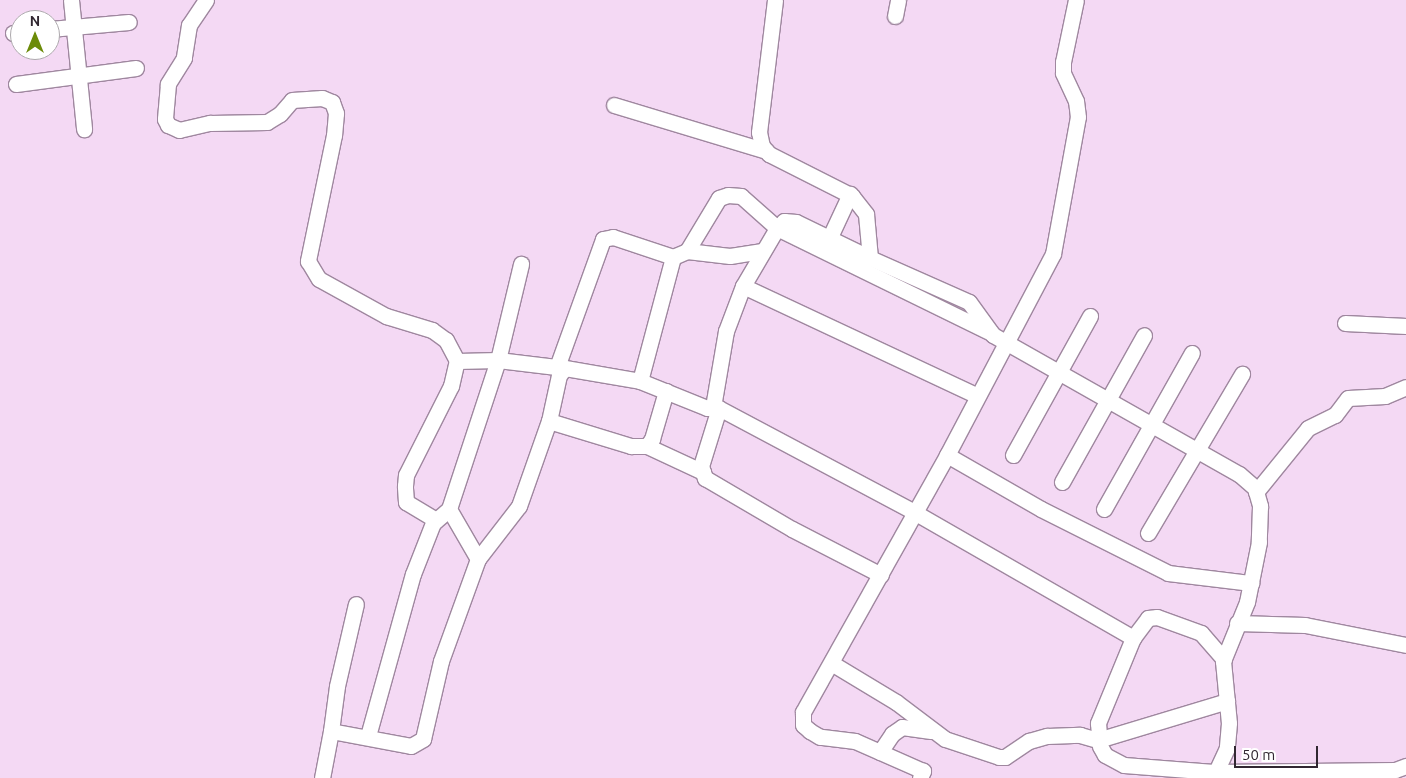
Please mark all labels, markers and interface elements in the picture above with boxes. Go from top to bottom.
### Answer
north arrow [10,10,60,60]
text: N [30,13,40,29]
scale bar [1236,736,1320,768]
text: 50 m [1242,746,1275,763]

